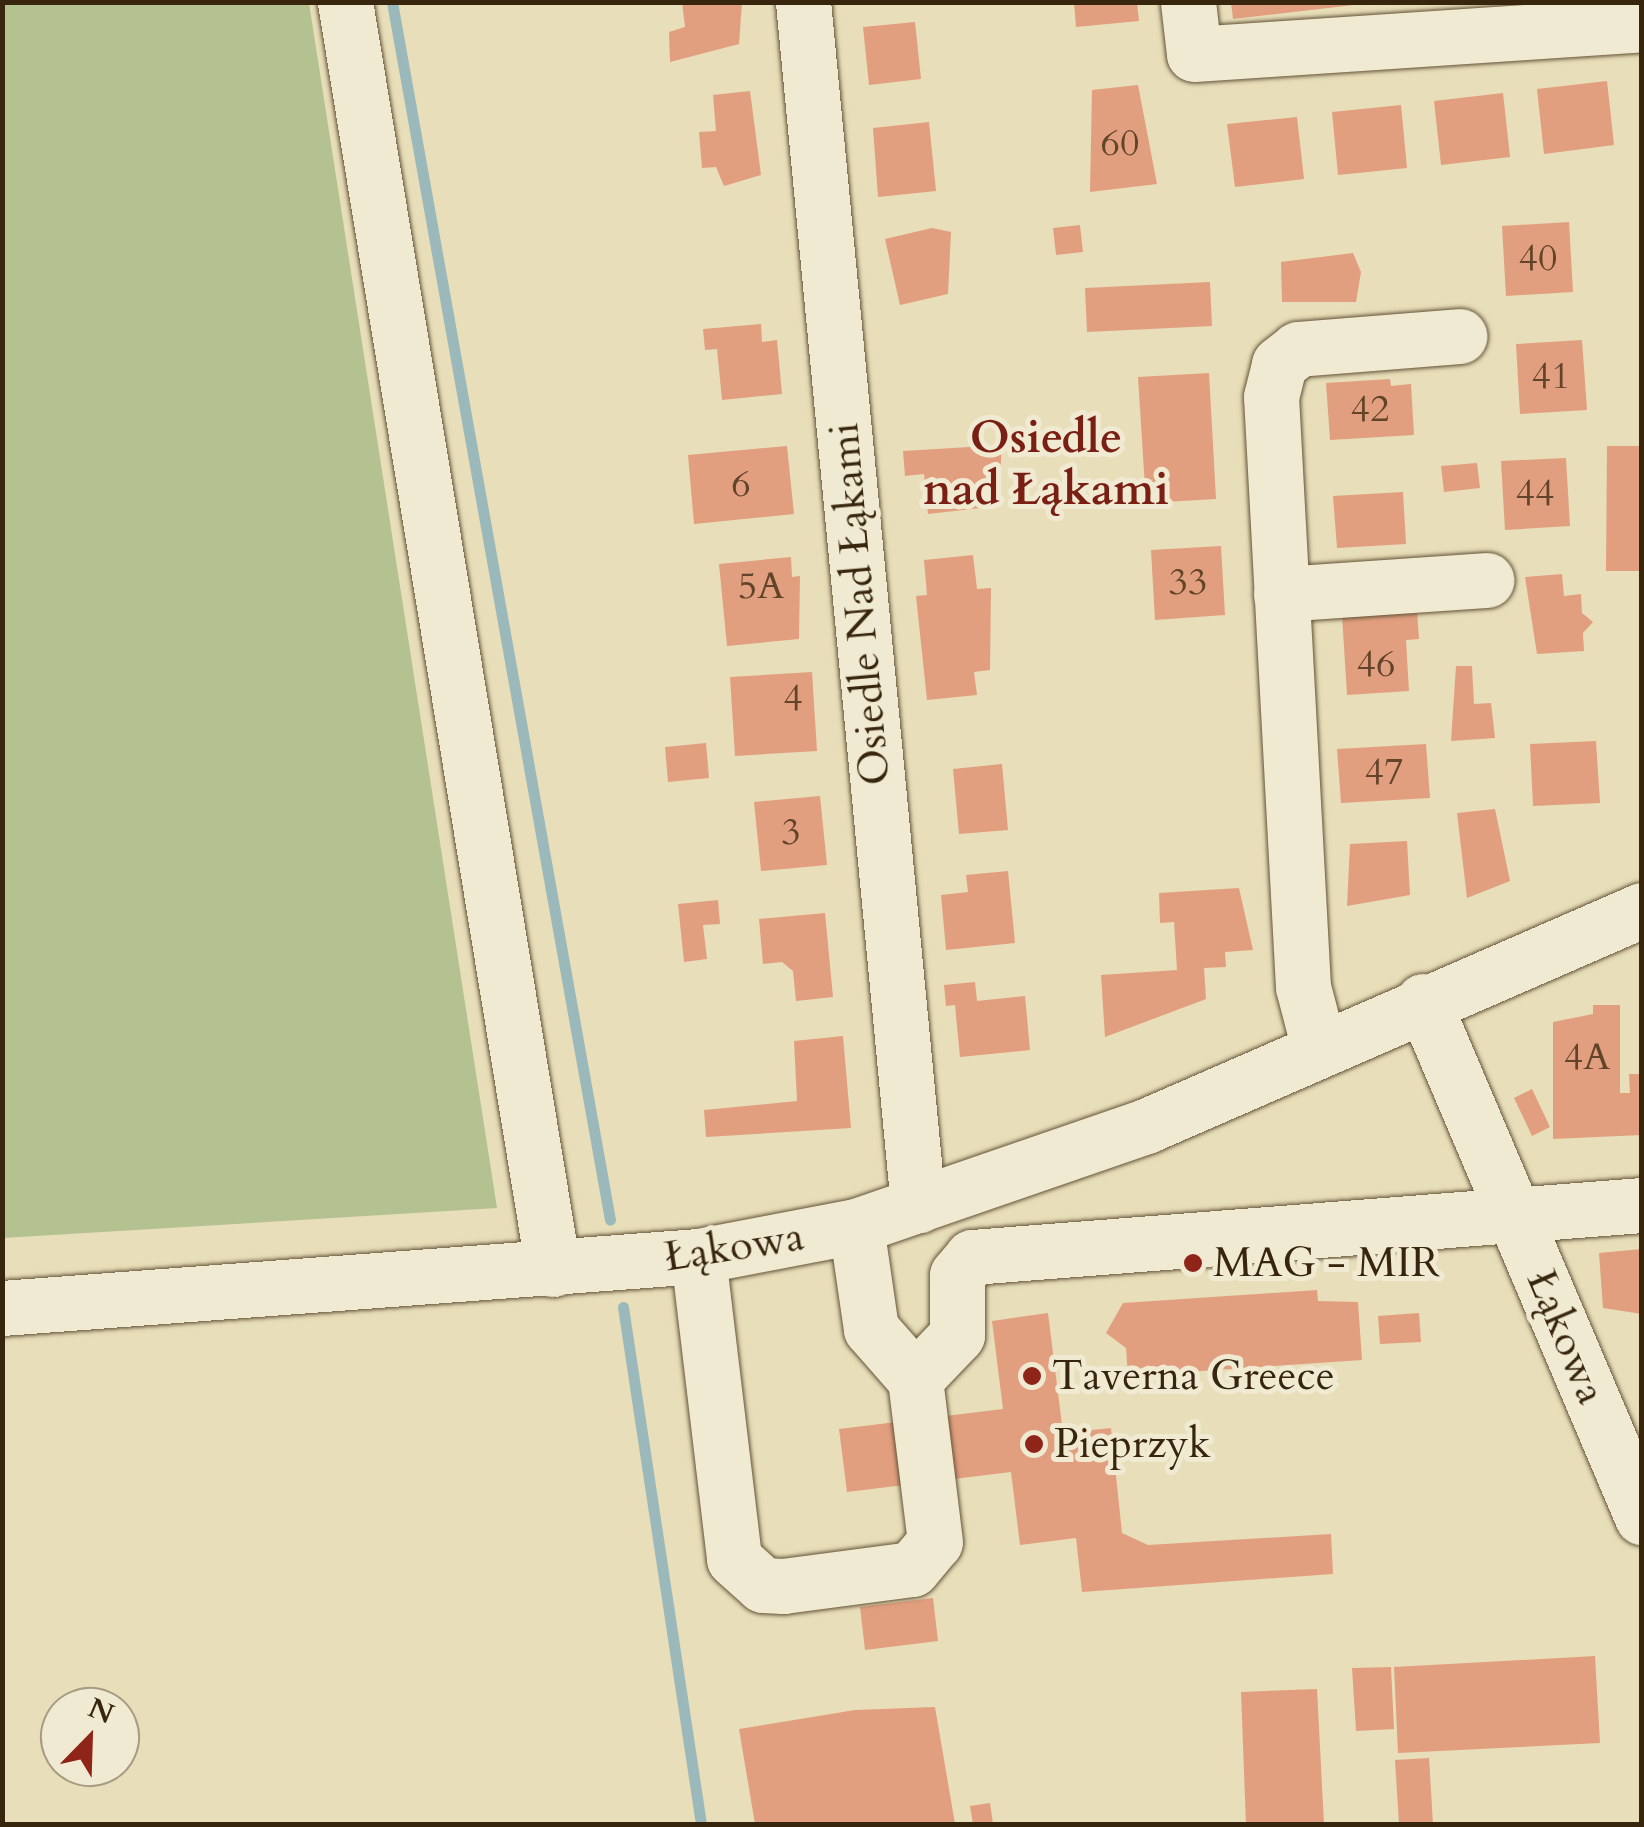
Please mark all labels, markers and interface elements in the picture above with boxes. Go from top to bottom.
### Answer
house number: 60 [1101,121,1139,167]
house number: 40 [1519,236,1557,282]
house number: 41 [1532,354,1570,400]
house number: 42 [1351,387,1389,433]
district label: Osiedle nad Łąkami [923,411,1169,517]
street label: Osiedle Nad Łąkami [819,421,901,787]
house number: 6 [731,462,751,508]
house number: 44 [1516,471,1554,517]
house number: 33 [1169,560,1207,606]
house number: 5A [738,564,784,610]
house number: 46 [1357,642,1395,688]
house number: 4 [783,676,803,722]
house number: 47 [1365,750,1403,796]
house number: 3 [781,810,801,856]
house number: 4A [1564,1035,1610,1081]
street label: Łąkowa [661,1211,807,1283]
place label: MAG - MIR [1213,1238,1440,1288]
marker: MAG - MIR [1182,1252,1204,1274]
street label: Łąkowa [1515,1263,1617,1411]
place label: Taverna Greece [1052,1351,1335,1401]
marker: Taverna Greece [1021,1365,1043,1387]
place label: Pieprzyk [1054,1419,1211,1469]
marker: Pieprzyk [1023,1433,1045,1455]
north arrow [40,1687,140,1787]
text: N [82,1689,120,1733]

